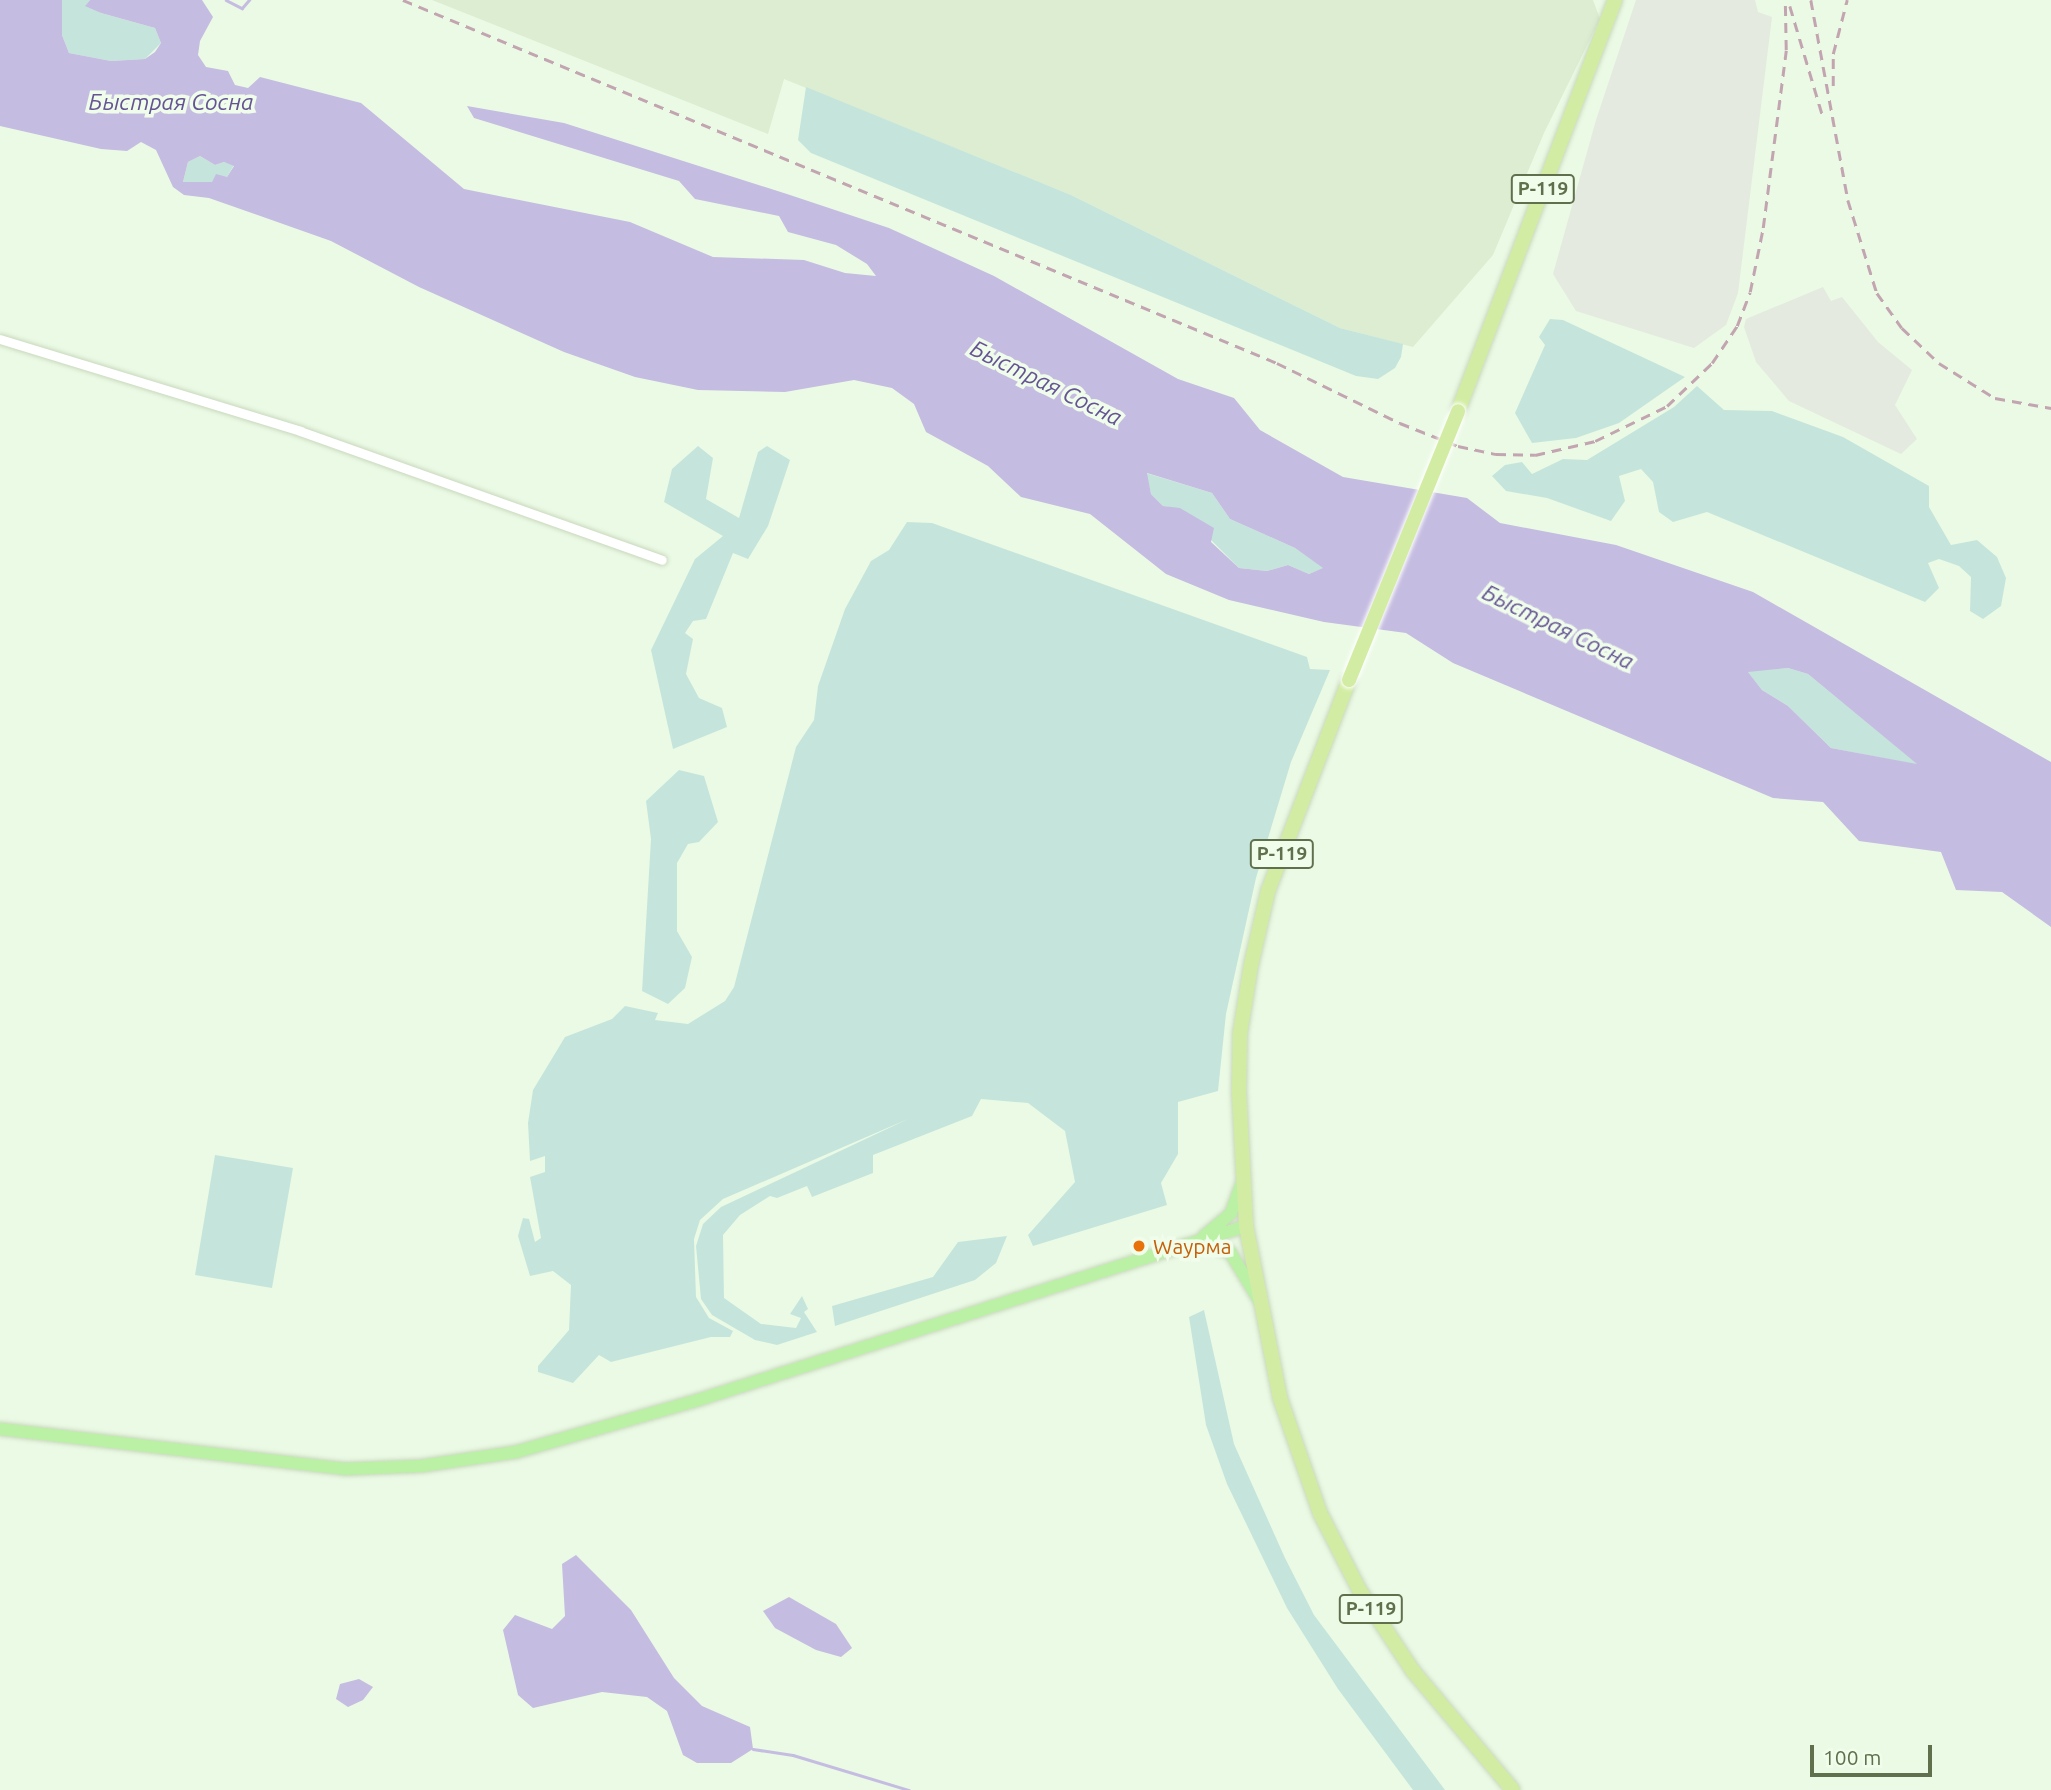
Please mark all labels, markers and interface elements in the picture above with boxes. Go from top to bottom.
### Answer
water label: Быстрая Сосна [89,88,253,116]
road number: Р-119 [1510,174,1576,204]
water label: Быстрая Сосна [966,334,1126,432]
water label: Быстрая Сосна [1478,578,1638,676]
road number: Р-119 [1249,838,1315,870]
place label: Wаурма [1153,1233,1232,1259]
marker: Wаурма [1131,1238,1147,1254]
road number: Р-119 [1338,1594,1404,1624]
scale bar [1813,1730,1936,1774]
text: 100 m [1823,1745,1881,1769]

